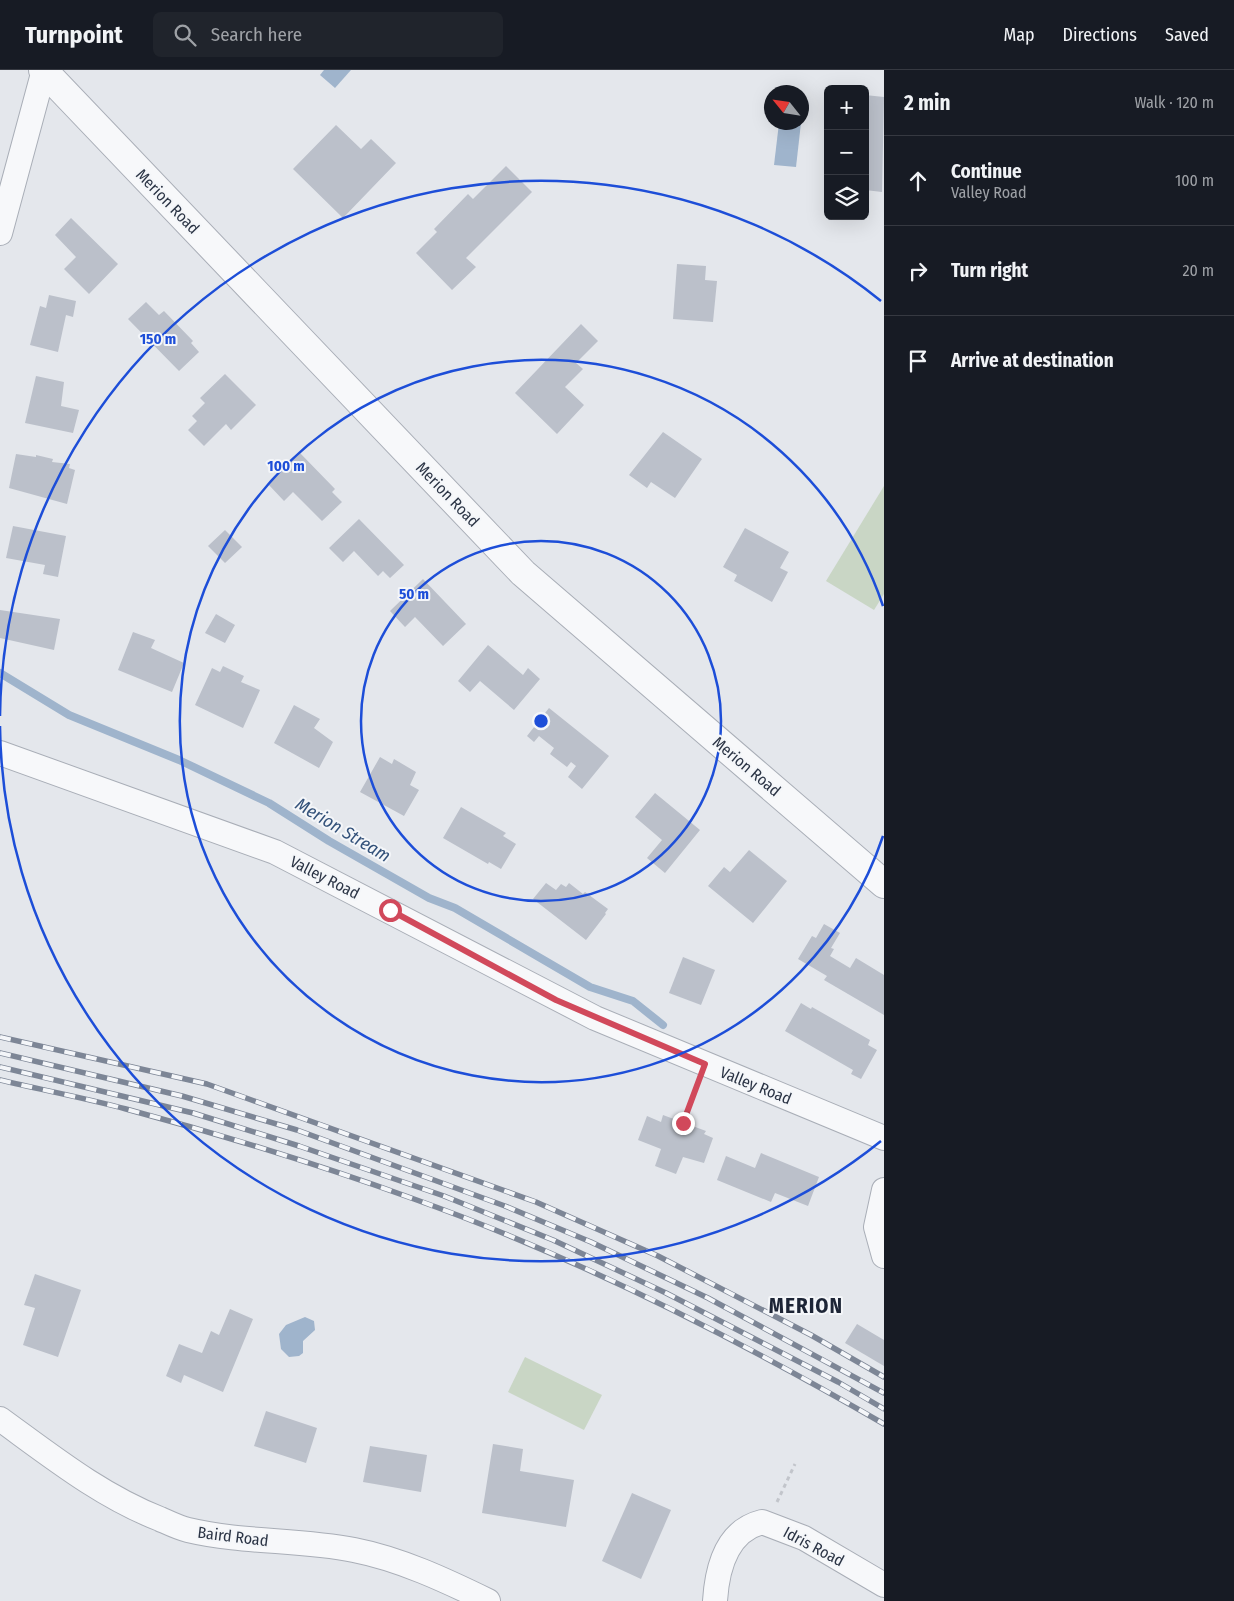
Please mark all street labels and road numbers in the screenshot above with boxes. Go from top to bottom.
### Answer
street label: Merion Road [132,165,203,238]
street label: Merion Road [412,458,483,531]
street label: Merion Road [709,733,784,800]
street label: Valley Road [287,852,363,903]
street label: Valley Road [717,1063,794,1108]
street label: Baird Road [196,1523,269,1550]
street label: Idris Road [780,1523,847,1570]

